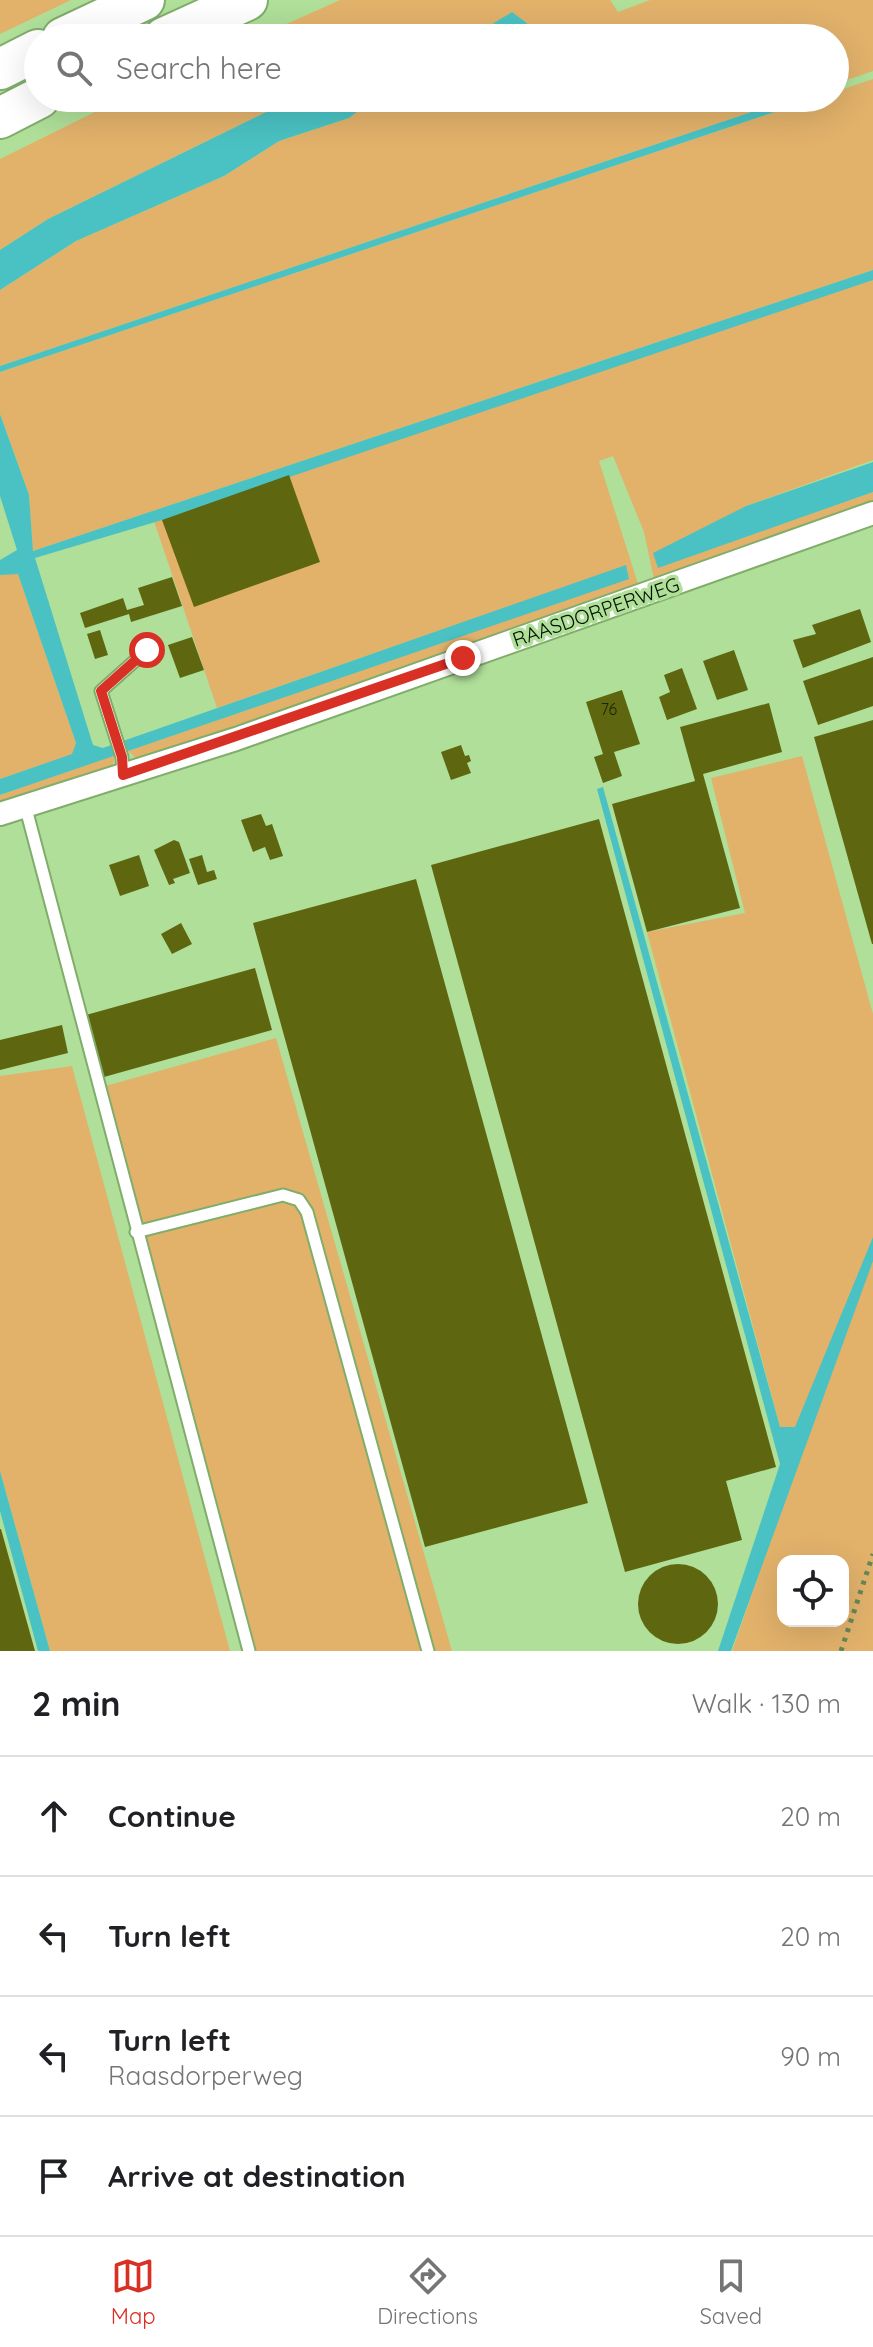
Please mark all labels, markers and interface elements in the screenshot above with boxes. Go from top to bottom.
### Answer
search box [24,24,849,112]
icon: search [52,46,96,90]
text: Search here [116,49,282,87]
street label: RAASDORPERWEG [509,571,683,652]
route start [129,632,165,668]
route end [445,640,481,676]
house number: 76 [601,699,618,719]
map controls [777,1555,849,1627]
button: locate [777,1555,849,1627]
text: 2 min [32,1682,121,1725]
text: Walk · 130 m [692,1687,841,1720]
icon: ahead [32,1794,76,1838]
text: Continue [108,1797,236,1835]
text: 20 m [780,1800,841,1833]
icon: left [32,1914,76,1958]
text: Turn left [108,1917,231,1955]
text: 20 m [780,1920,841,1953]
text: Turn left [108,2021,231,2059]
icon: left [32,2034,76,2078]
text: 90 m [780,2040,841,2073]
text: Raasdorperweg [108,2059,303,2092]
icon: arrive [32,2154,76,2198]
text: Arrive at destination [108,2157,406,2195]
tab: Map [111,2254,156,2330]
tab: Directions [377,2254,478,2330]
tab: Saved [699,2254,762,2330]

